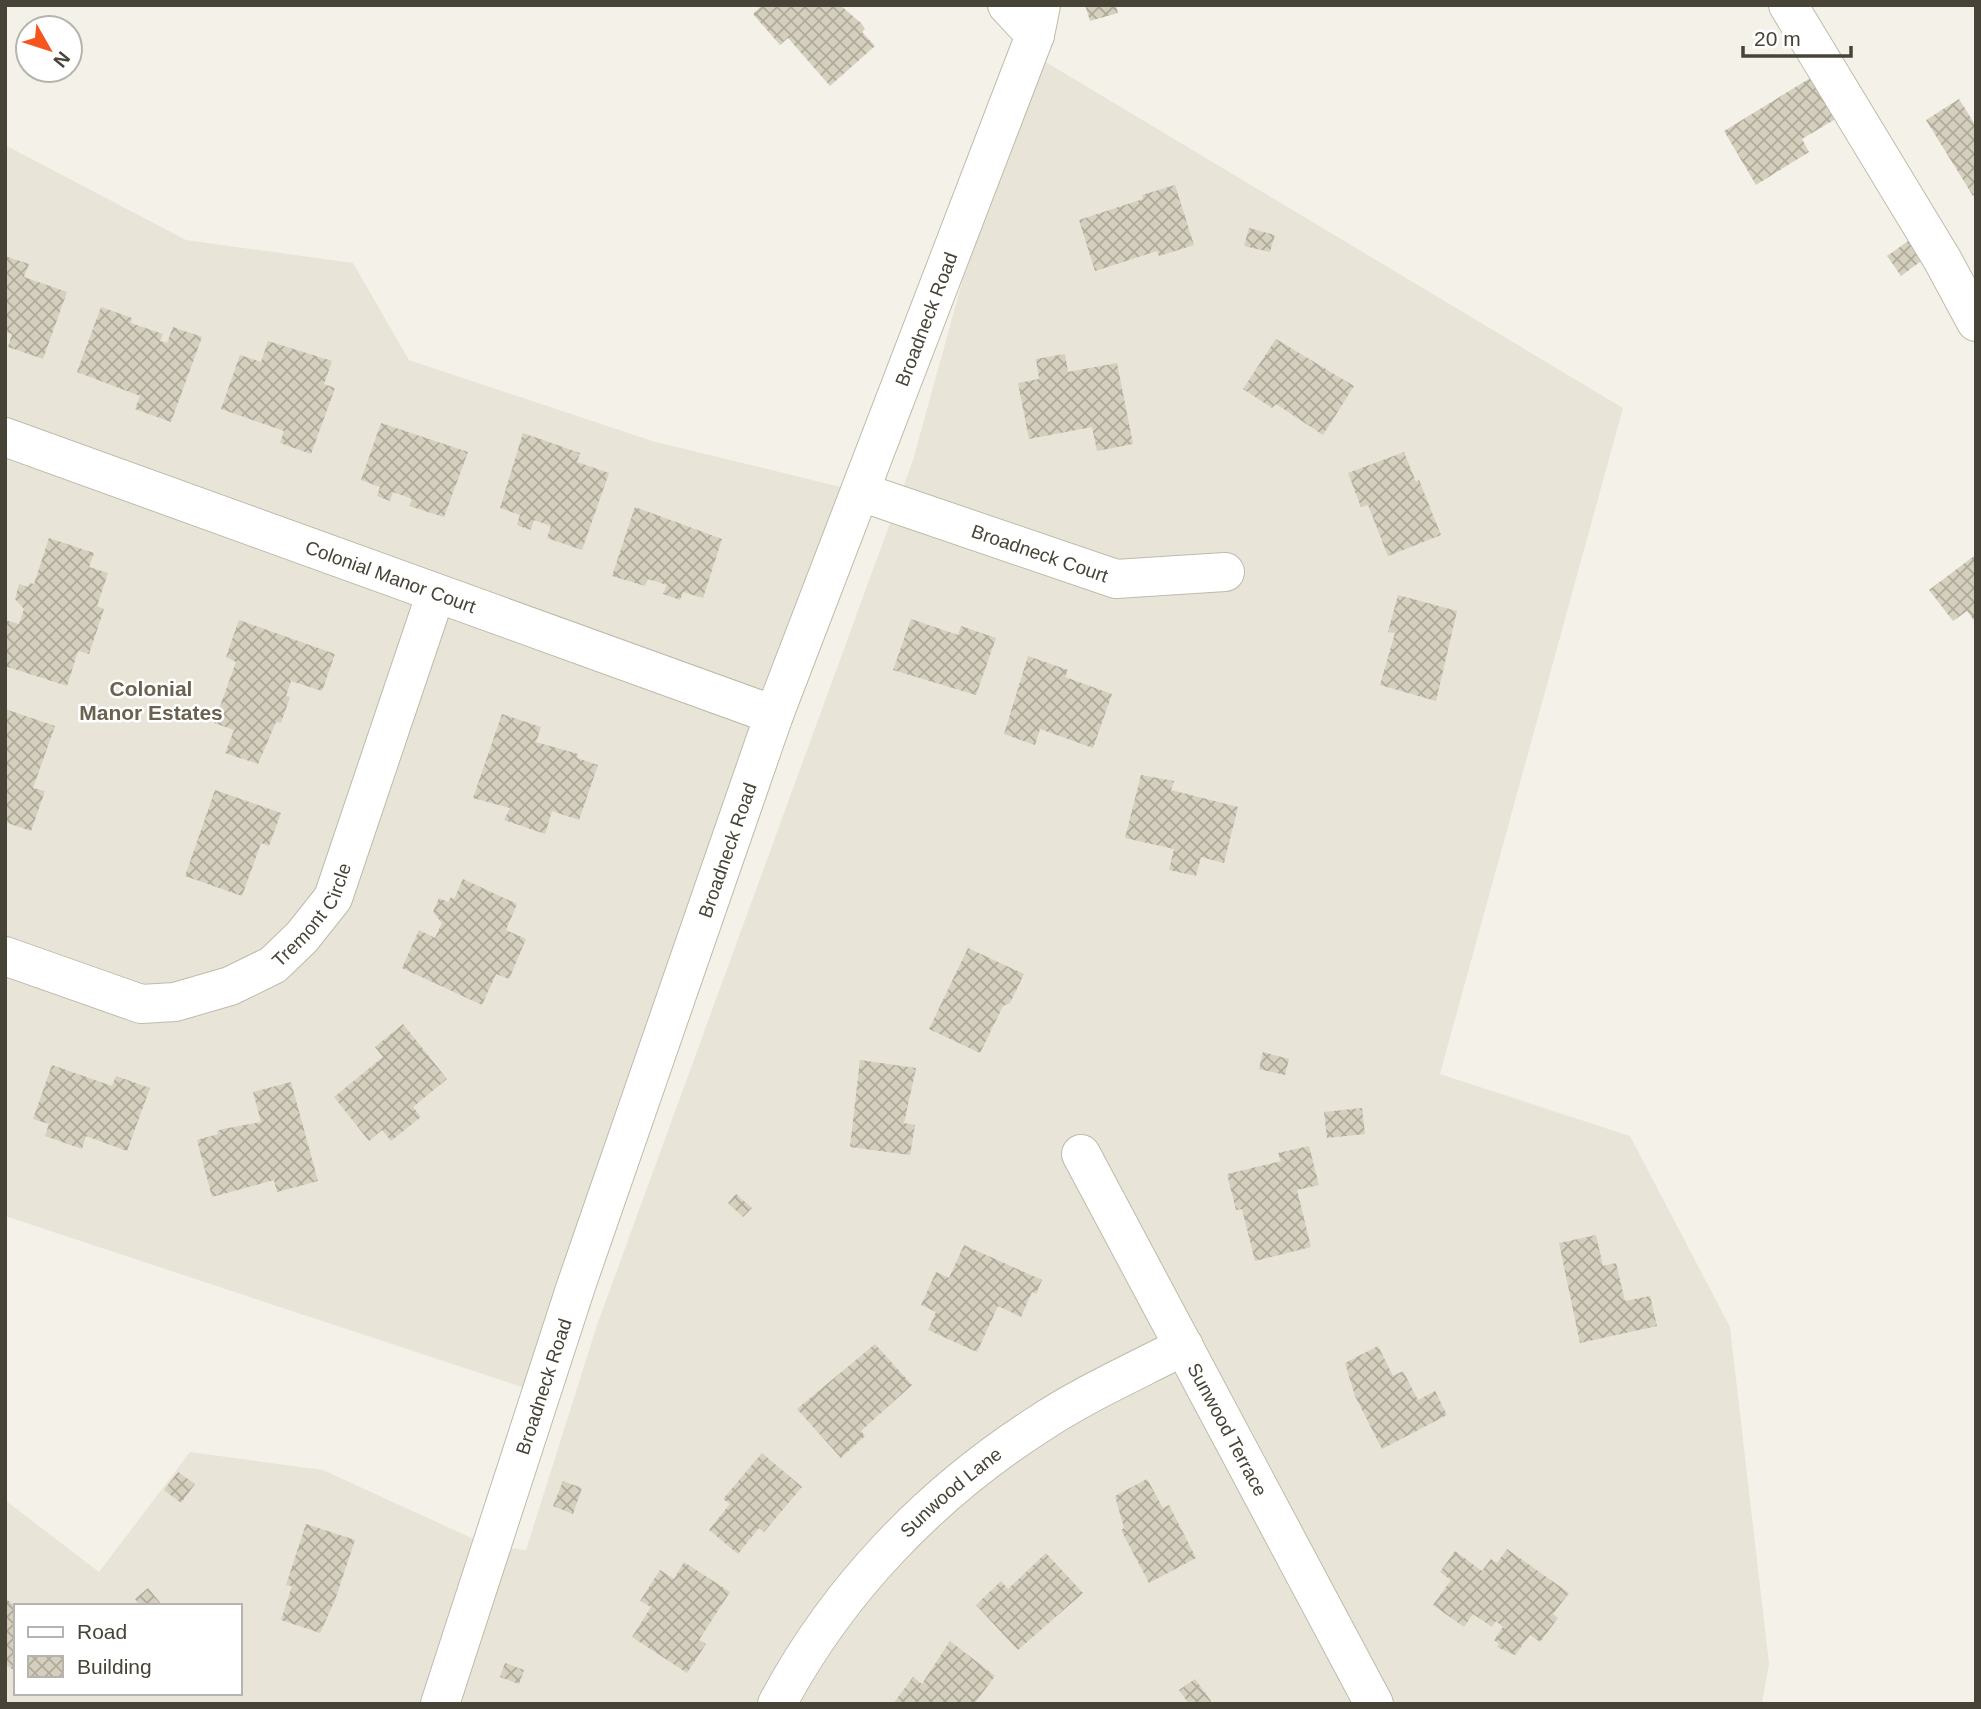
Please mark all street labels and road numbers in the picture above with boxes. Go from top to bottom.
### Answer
street label: Broadneck Road [891,249,962,389]
street label: Broadneck Court [969,521,1111,587]
street label: Colonial Manor Court [302,536,479,618]
street label: Broadneck Road [695,780,761,921]
street label: Tremont Circle [268,860,355,971]
street label: Broadneck Road [512,1316,576,1457]
street label: Sunwood Terrace [1183,1360,1271,1500]
street label: Sunwood Lane [896,1443,1006,1542]

